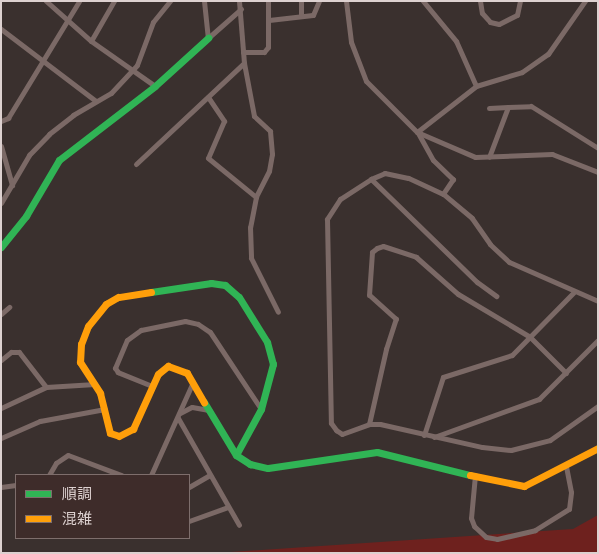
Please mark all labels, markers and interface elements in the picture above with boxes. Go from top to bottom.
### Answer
legend [15,474,190,539]
text: 順調 [62,482,92,505]
text: 混雑 [62,507,92,530]

